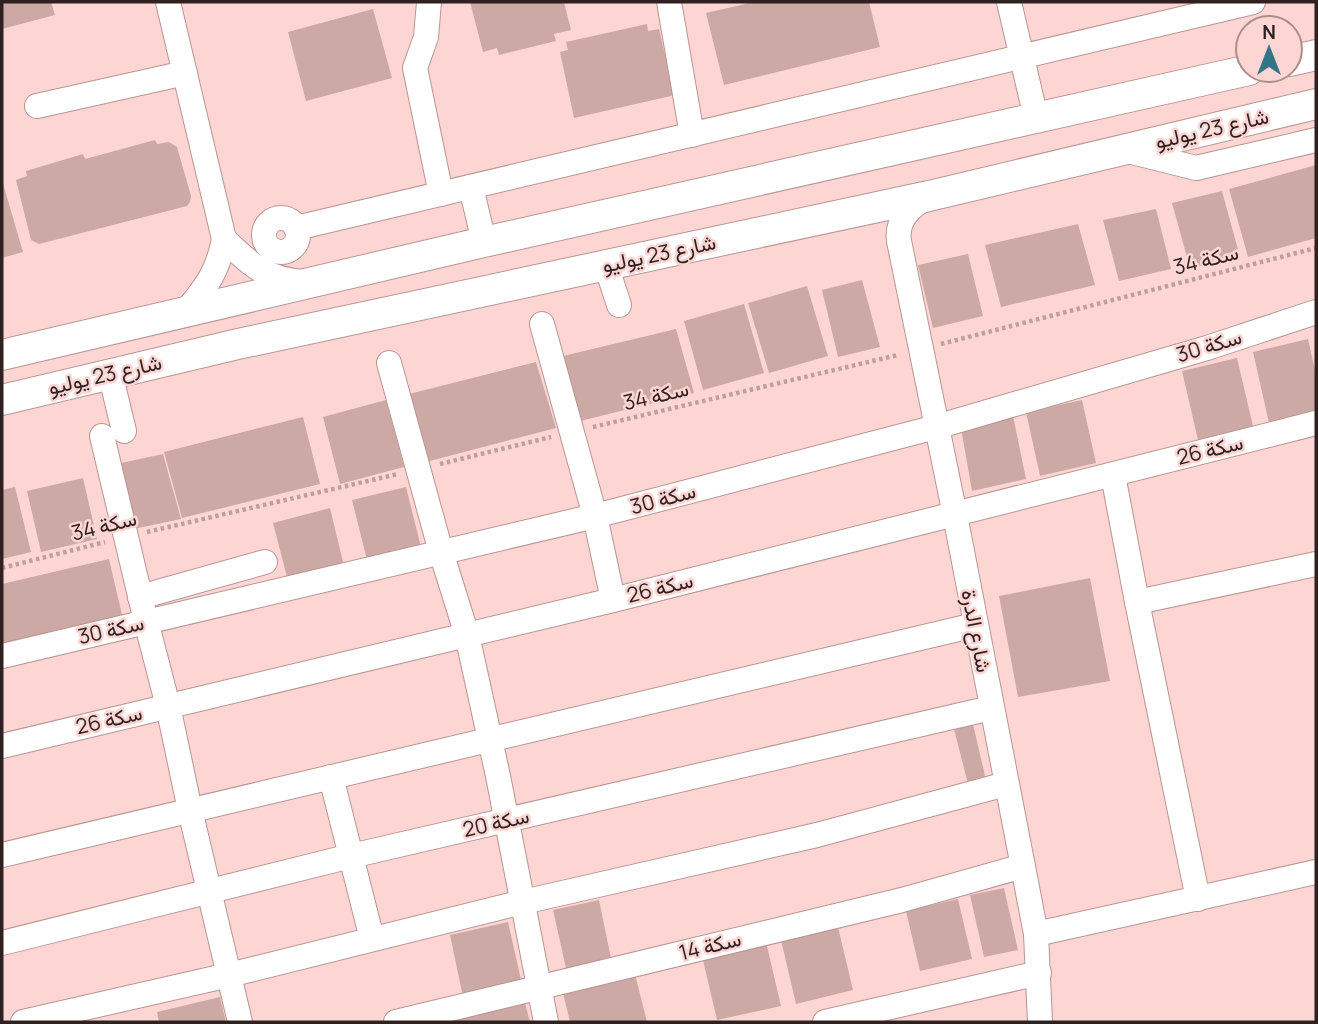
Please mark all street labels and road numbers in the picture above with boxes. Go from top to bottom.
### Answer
street label: شارع 23 يوليو [1152,101,1271,156]
street label: شارع 23 يوليو [599,227,718,280]
street label: سكة 34 [1170,237,1241,281]
street label: سكة 30 [1173,322,1245,368]
street label: شارع 23 يوليو [45,347,164,402]
street label: سكة 34 [620,374,691,416]
street label: سكة 26 [1174,427,1246,471]
street label: سكة 30 [627,476,699,520]
street label: سكة 34 [68,503,139,547]
street label: سكة 26 [624,565,696,609]
street label: شارع الدرة [954,587,999,675]
street label: سكة 30 [75,608,146,650]
street label: سكة 26 [73,698,145,740]
street label: سكة 20 [460,801,532,843]
street label: سكة 14 [676,924,744,966]

